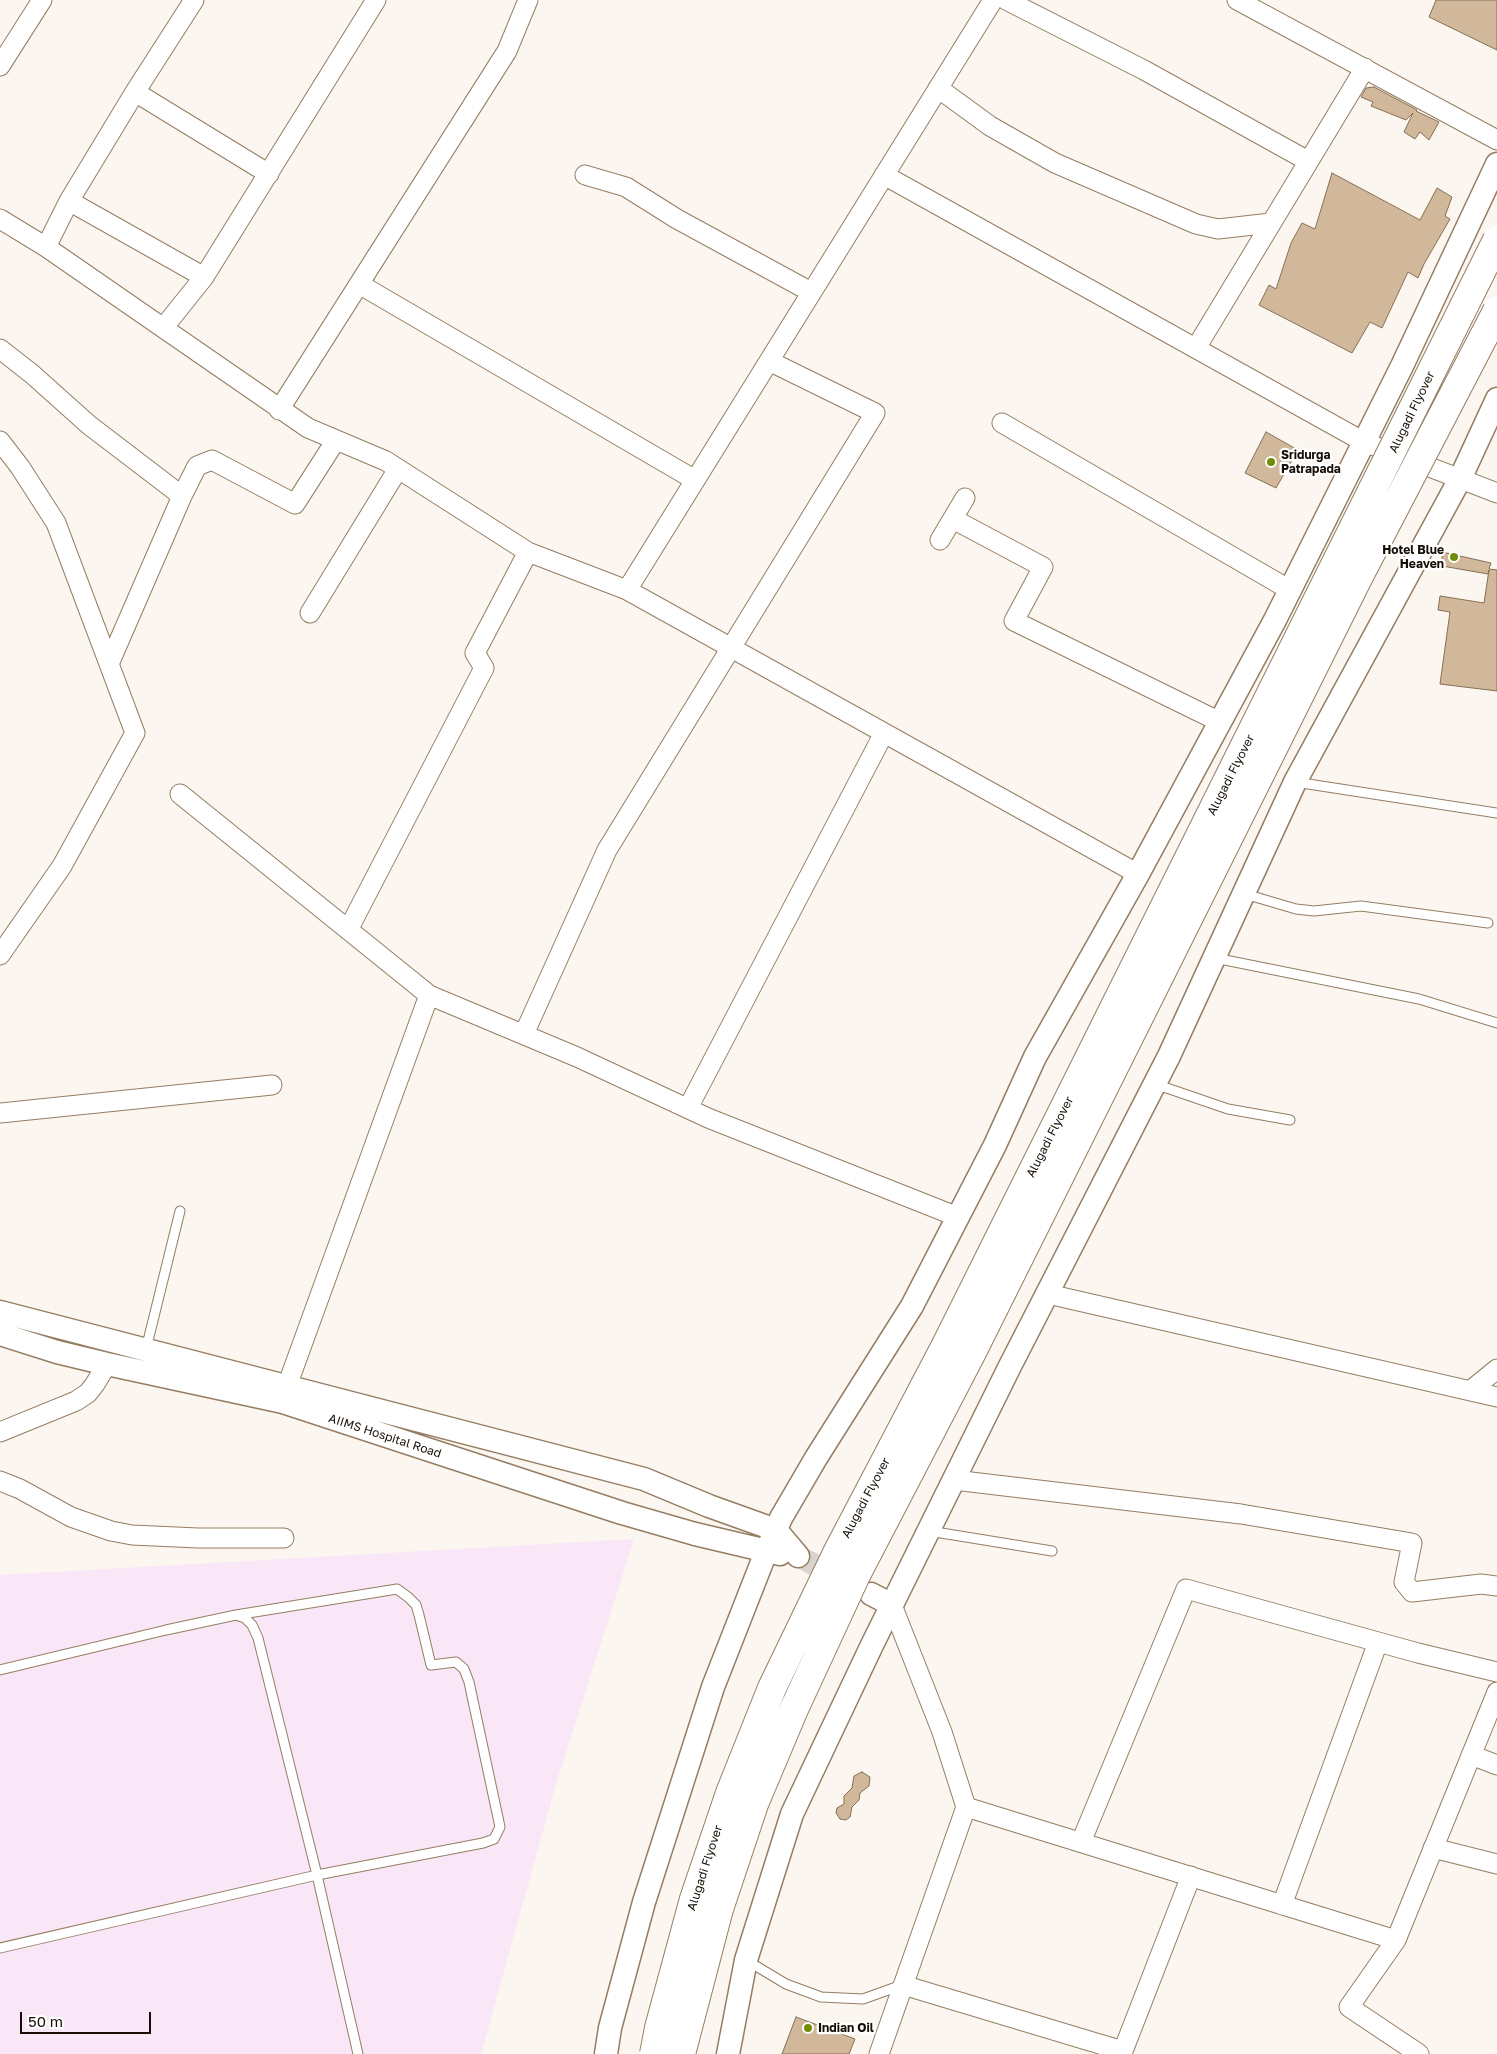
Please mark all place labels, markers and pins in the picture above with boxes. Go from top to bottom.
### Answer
place label: Sridurga Patrapada [1281,448,1341,476]
marker: Sridurga Patrapada [1265,456,1277,468]
place label: Hotel Blue Heaven [1382,543,1444,571]
marker: Hotel Blue Heaven [1448,551,1460,563]
place label: Indian Oil [818,2021,874,2035]
marker: Indian Oil [802,2022,814,2034]

